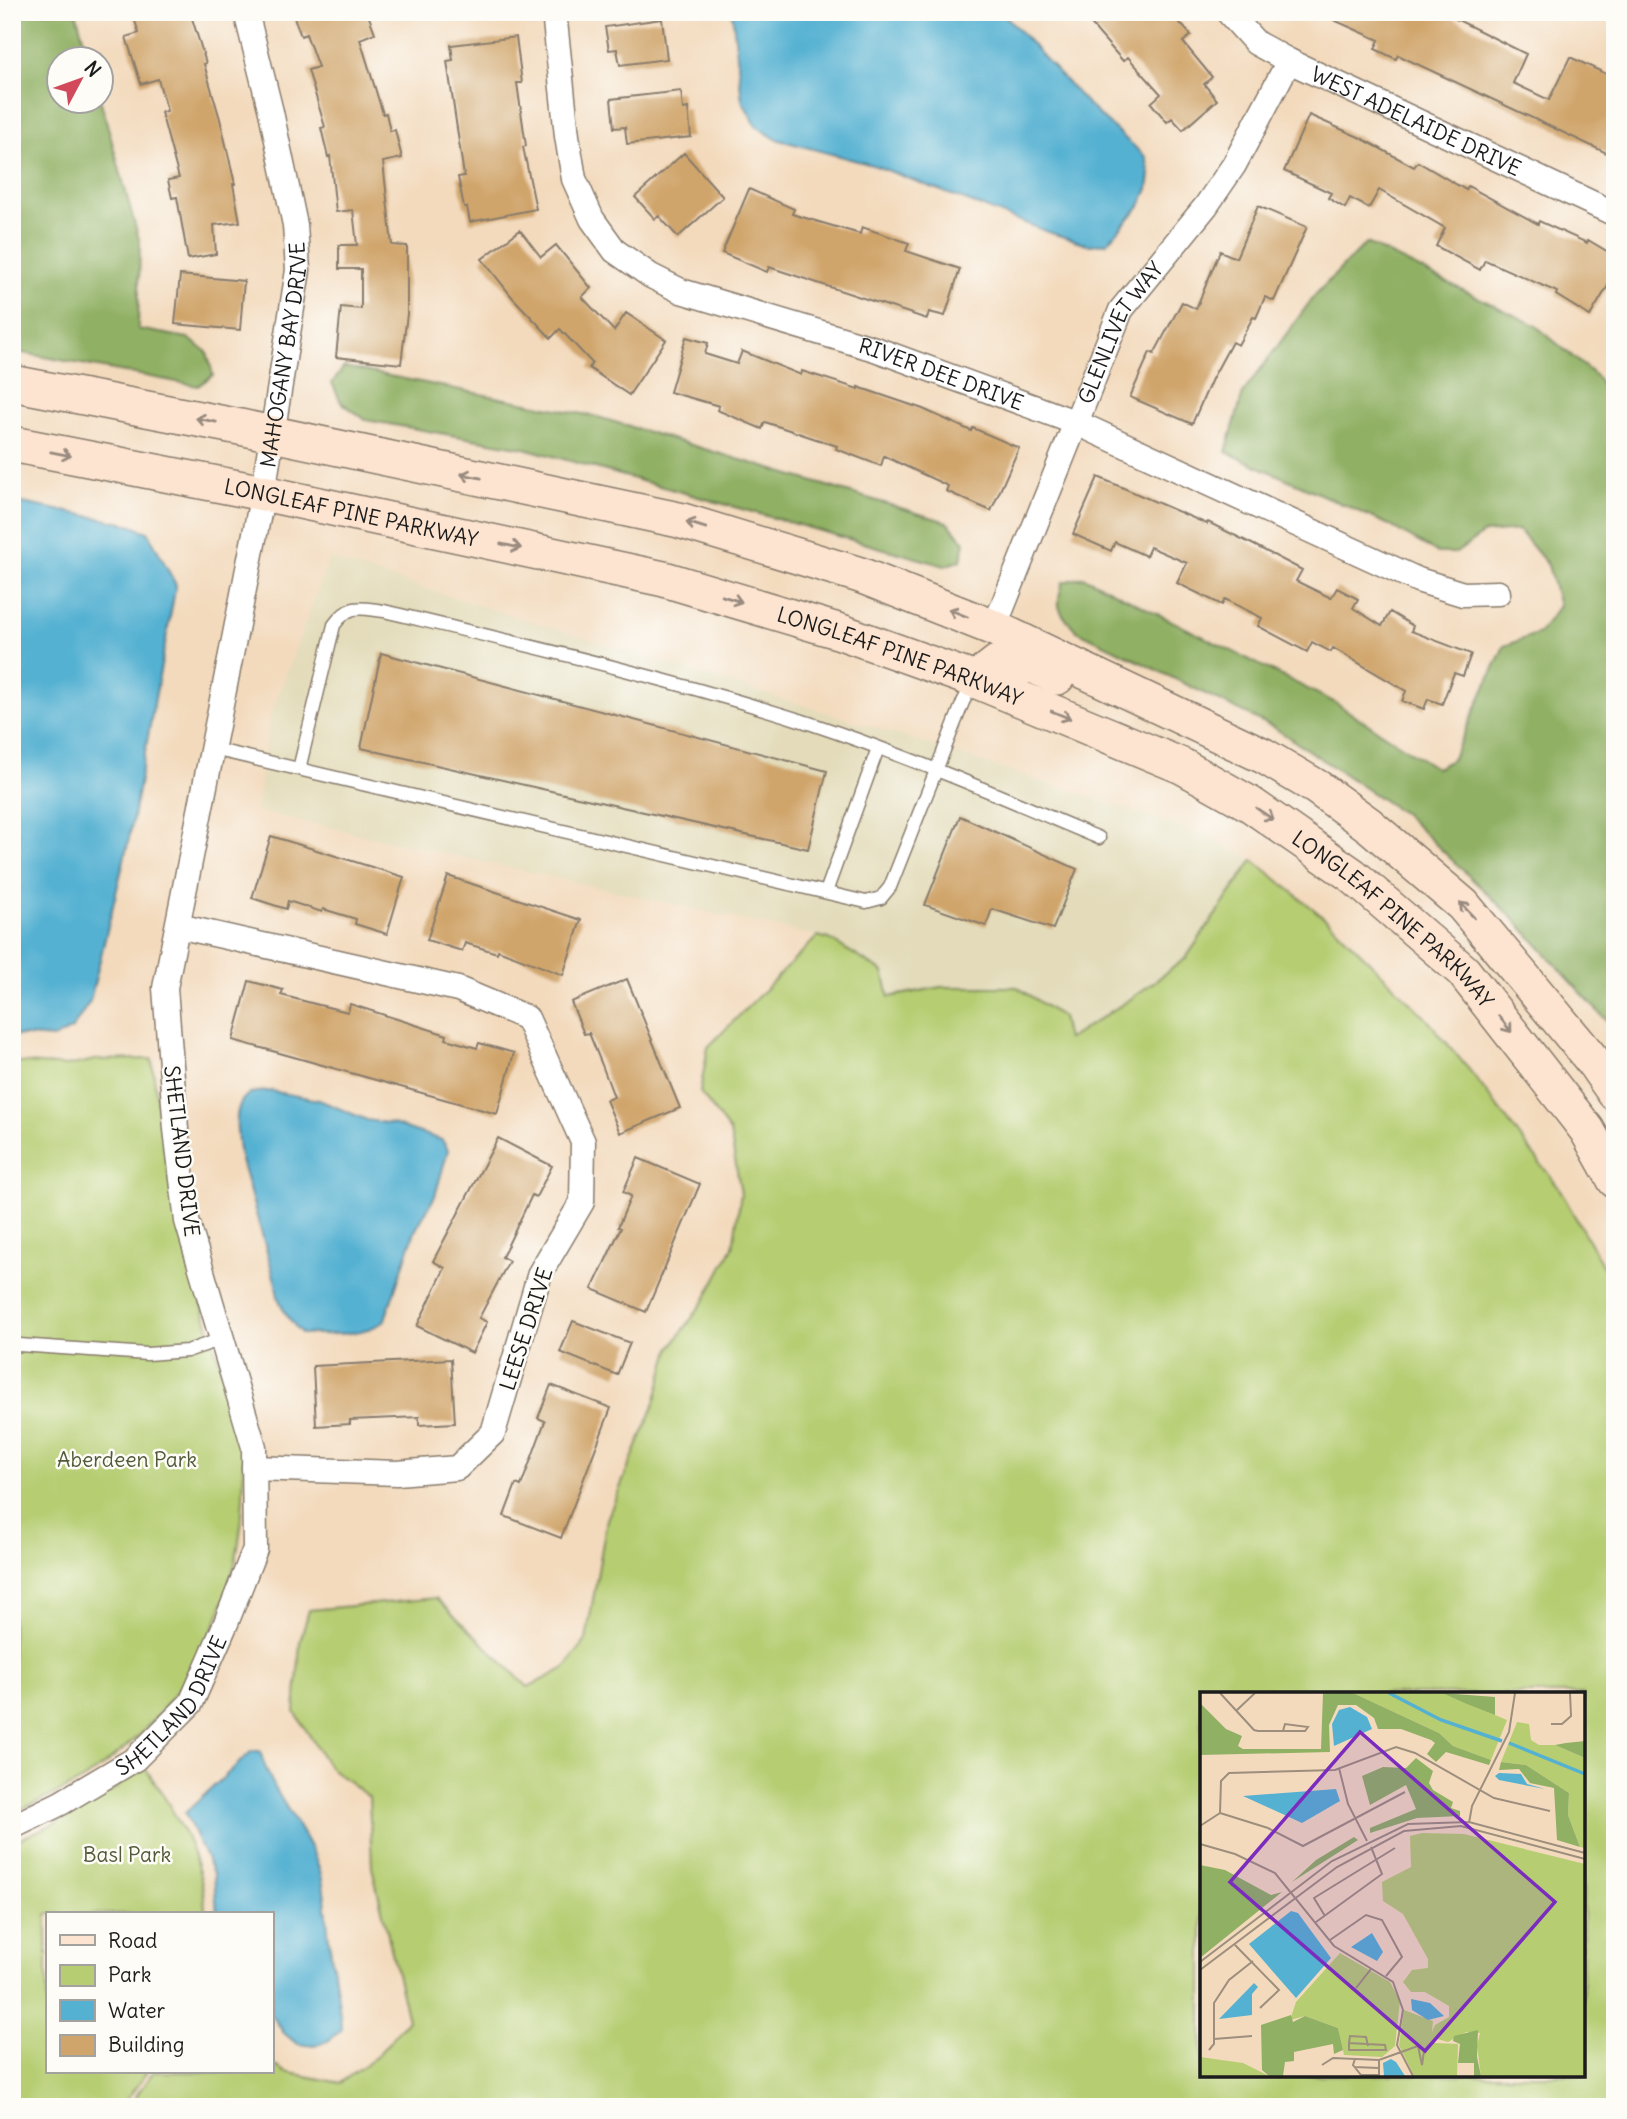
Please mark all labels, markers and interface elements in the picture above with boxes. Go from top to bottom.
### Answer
north arrow [46,46,116,116]
text: N [79,56,106,82]
street label: WEST ADELAIDE DRIVE [1307,60,1526,182]
street label: MAHOGANY BAY DRIVE [254,241,312,469]
street label: GLENLIVET WAY [1072,256,1169,408]
street label: RIVER DEE DRIVE [856,331,1028,416]
one-way arrow [195,413,217,427]
one-way arrow [49,447,72,461]
one-way arrow [460,469,483,483]
street label: LONGLEAF PINE PARKWAY [222,472,481,552]
one-way arrow [685,518,707,531]
one-way arrow [499,540,522,553]
one-way arrow [721,594,743,607]
street label: LONGLEAF PINE PARKWAY [774,600,1027,712]
one-way arrow [947,606,969,619]
one-way arrow [1049,709,1071,722]
one-way arrow [1255,807,1274,821]
street label: LONGLEAF PINE PARKWAY [1287,824,1500,1013]
one-way arrow [1459,901,1475,919]
one-way arrow [1497,1015,1512,1033]
street label: SHETLAND DRIVE [158,1064,206,1238]
street label: LEESE DRIVE [493,1264,559,1394]
park label: Aberdeen Park [57,1446,197,1473]
street label: SHETLAND DRIVE [110,1631,232,1781]
inset map [1200,1692,1585,2077]
park label: Basl Park [83,1841,171,1868]
legend [46,1912,273,2074]
text: Road [108,1927,157,1954]
text: Park [108,1961,151,1988]
text: Water [108,1997,166,2024]
text: Building [108,2031,184,2058]

